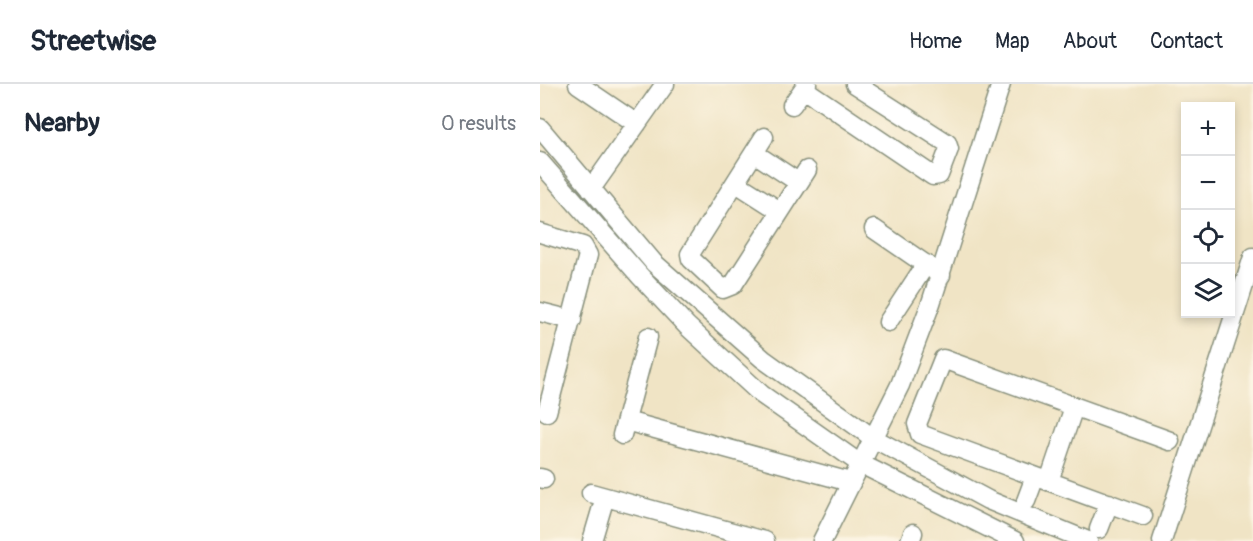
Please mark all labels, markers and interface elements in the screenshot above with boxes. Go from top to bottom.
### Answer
text: Streetwise [30,24,156,59]
text: Home [909,28,962,55]
text: Map [995,28,1030,55]
text: About [1063,28,1117,55]
text: Contact [1150,28,1223,55]
map controls [1181,102,1235,318]
button: + [1181,102,1235,156]
text: Nearby [24,107,100,139]
text: 0 results [441,111,516,136]
button: − [1181,156,1235,210]
button: locate [1181,210,1235,264]
button: layers [1181,264,1235,318]

